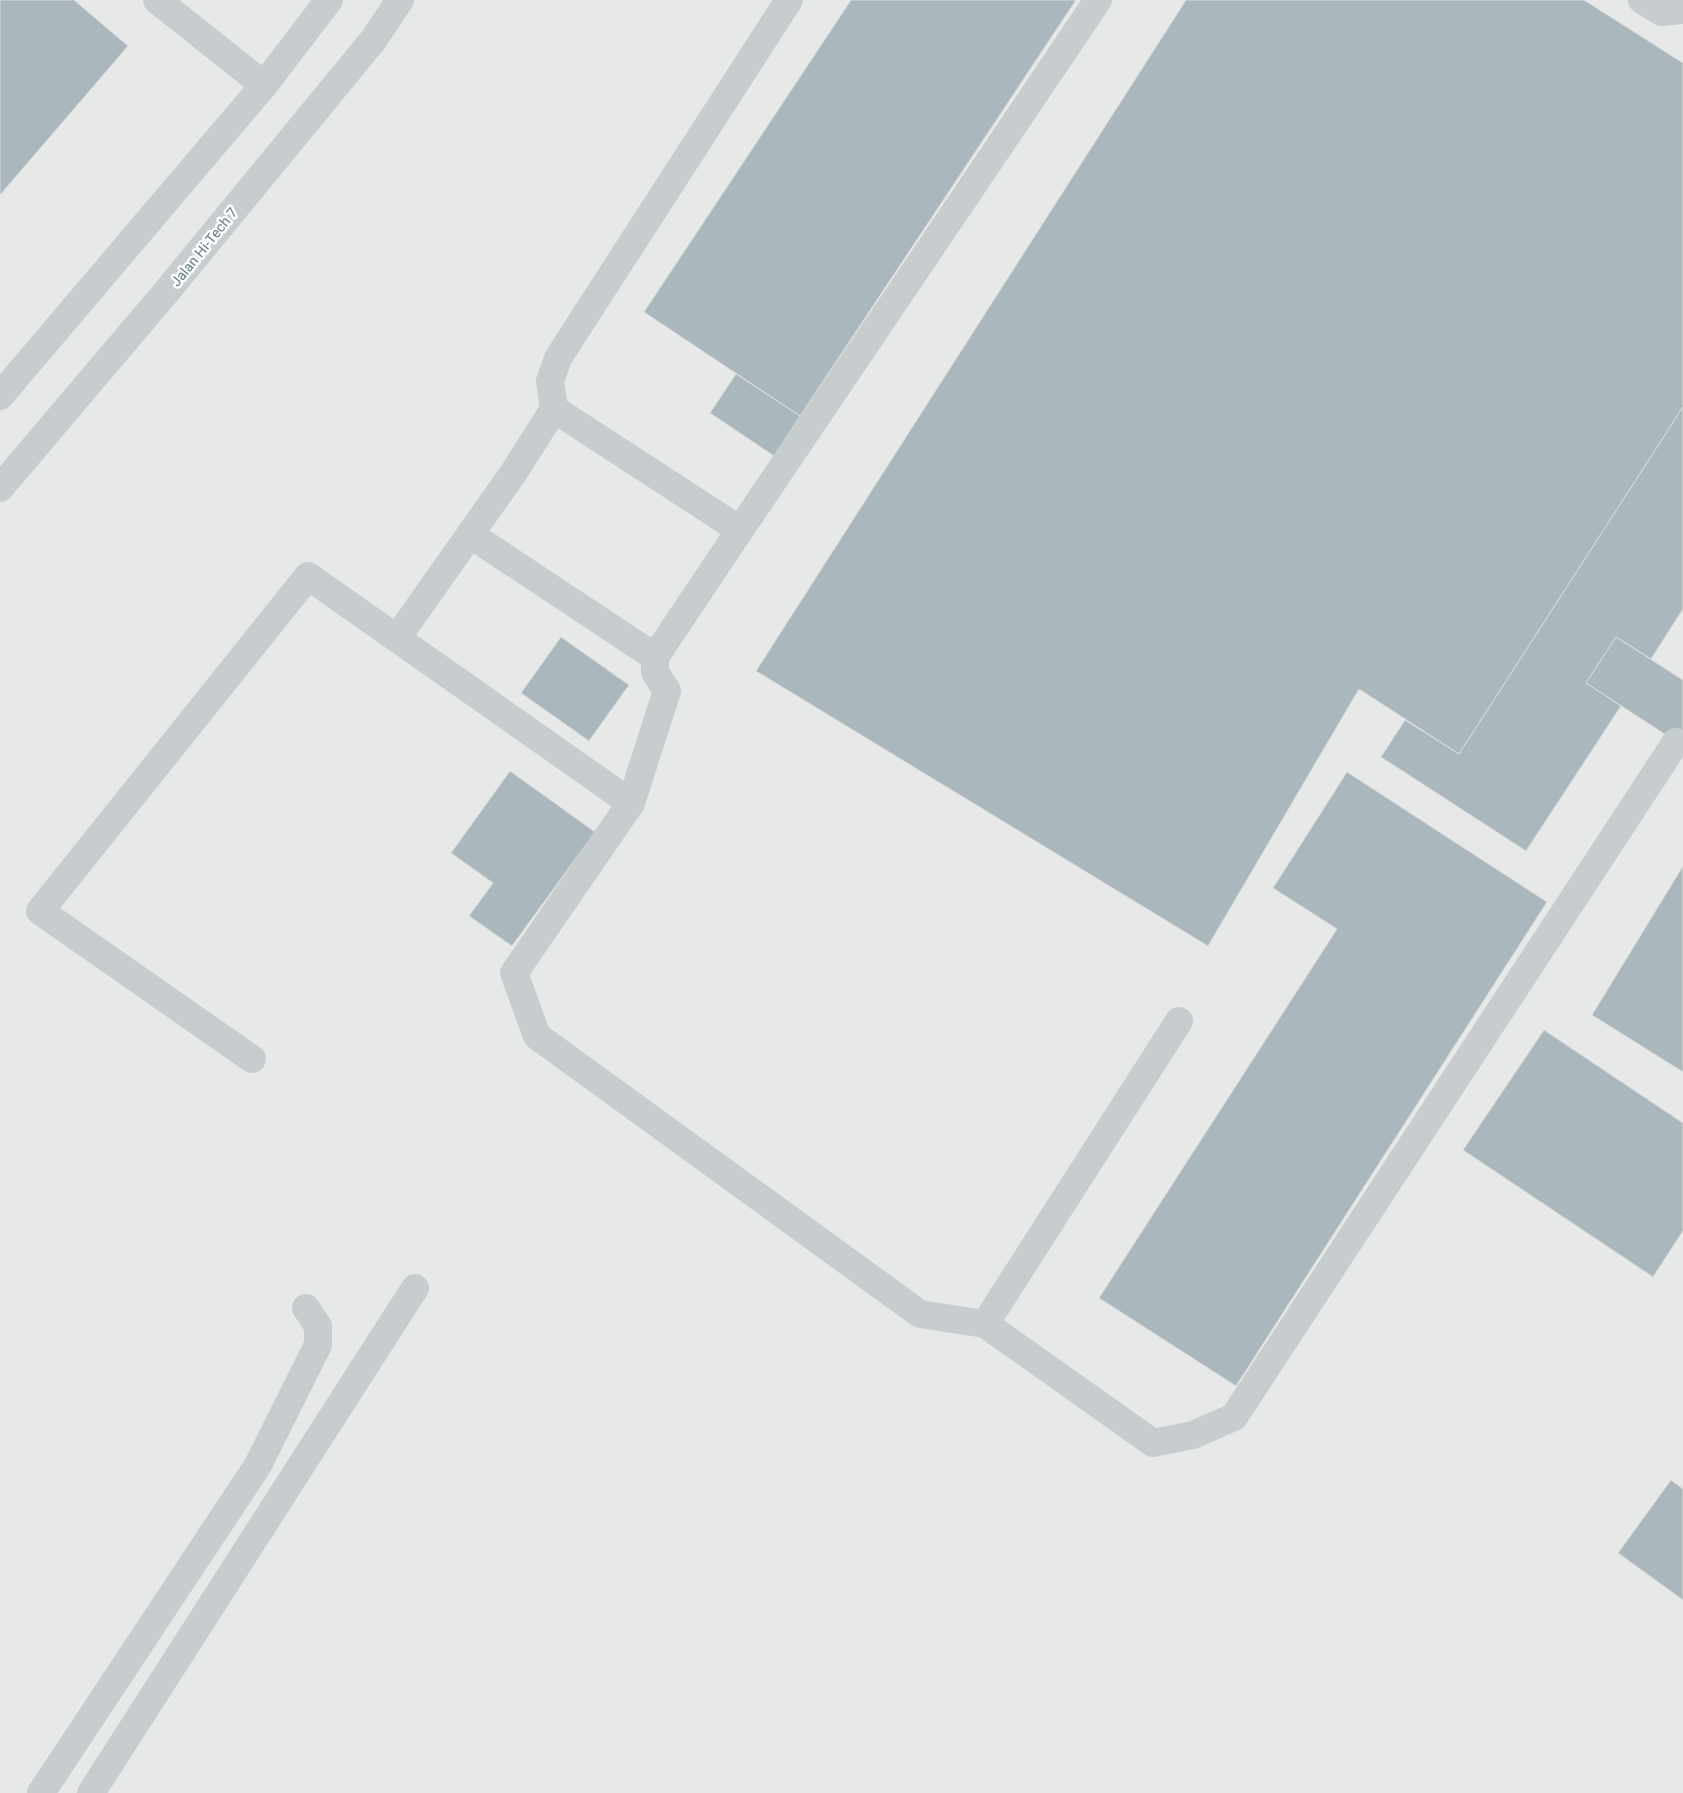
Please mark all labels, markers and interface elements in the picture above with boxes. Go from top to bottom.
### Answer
street label: Jalan Hi-Tech 7 [167,204,241,289]

